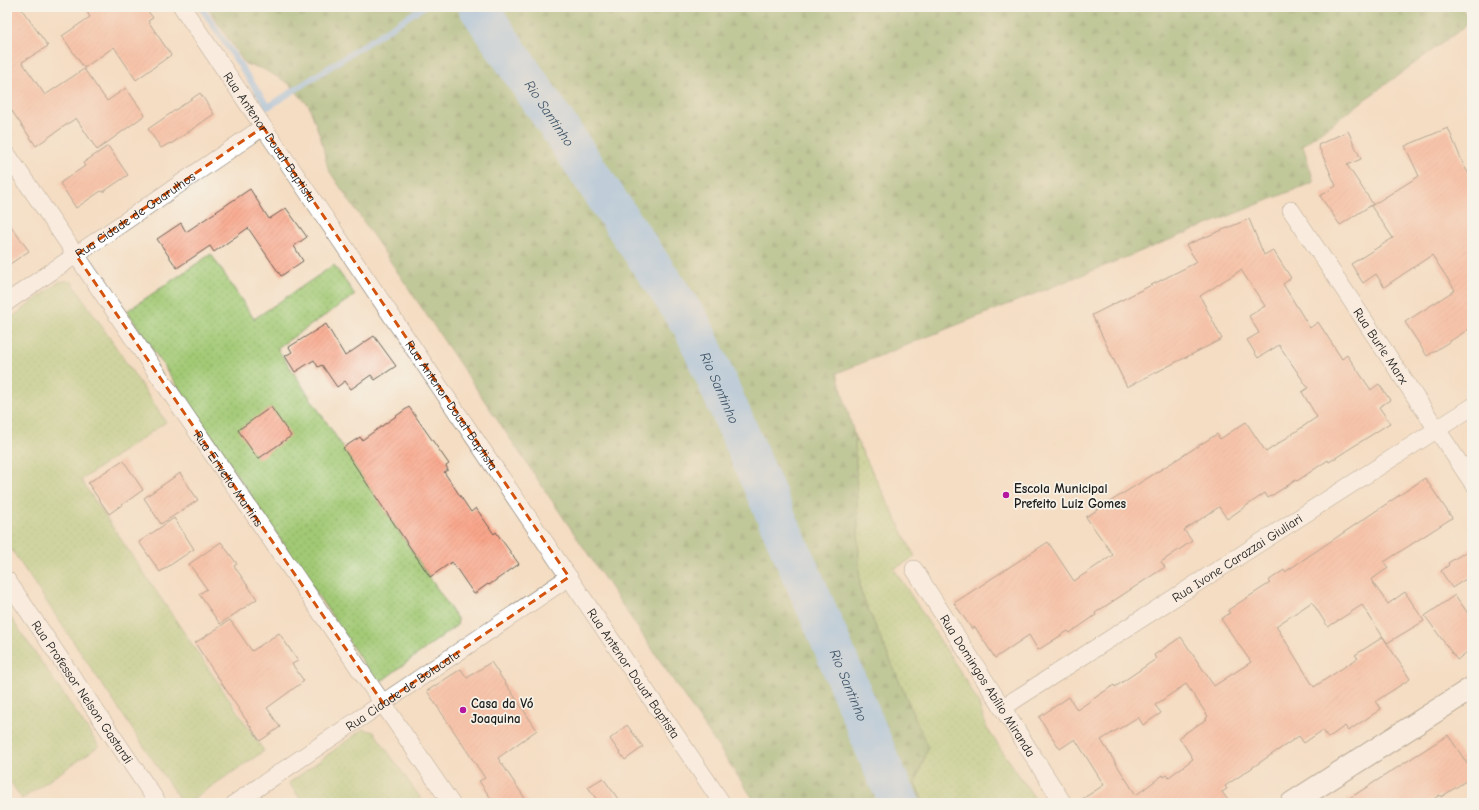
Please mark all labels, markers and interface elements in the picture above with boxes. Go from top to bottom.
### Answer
street label: Rua Antenor Douat Baptista [220,69,319,205]
water label: Rio Santinho [521,77,577,150]
street label: Rua Cidade de Guarulhos [72,169,198,261]
street label: Rua Burle Marx [1350,305,1412,387]
street label: Rua Antenor Douat Baptista [402,337,501,473]
water label: Rio Santinho [696,350,742,427]
street label: Rua Erivelto Martins [190,428,266,529]
place label: Escola Municipal Prefeito Luiz Gomes [1014,481,1127,511]
marker: Escola Municipal Prefeito Luiz Gomes [1001,490,1011,500]
street label: Rua Ivone Carazzai Giuliari [1169,511,1305,605]
street label: Rua Antenor Douat Baptista [584,606,683,741]
street label: Rua Domingos Abílio Miranda [937,612,1039,760]
street label: Rua Professor Nelson Gastardi [29,618,136,766]
street label: Rua Cidade de Botucatu [343,646,462,734]
water label: Rio Santinho [826,647,871,724]
place label: Casa da Vó Joaquina [471,696,534,726]
marker: Casa da Vó Joaquina [458,705,468,715]

